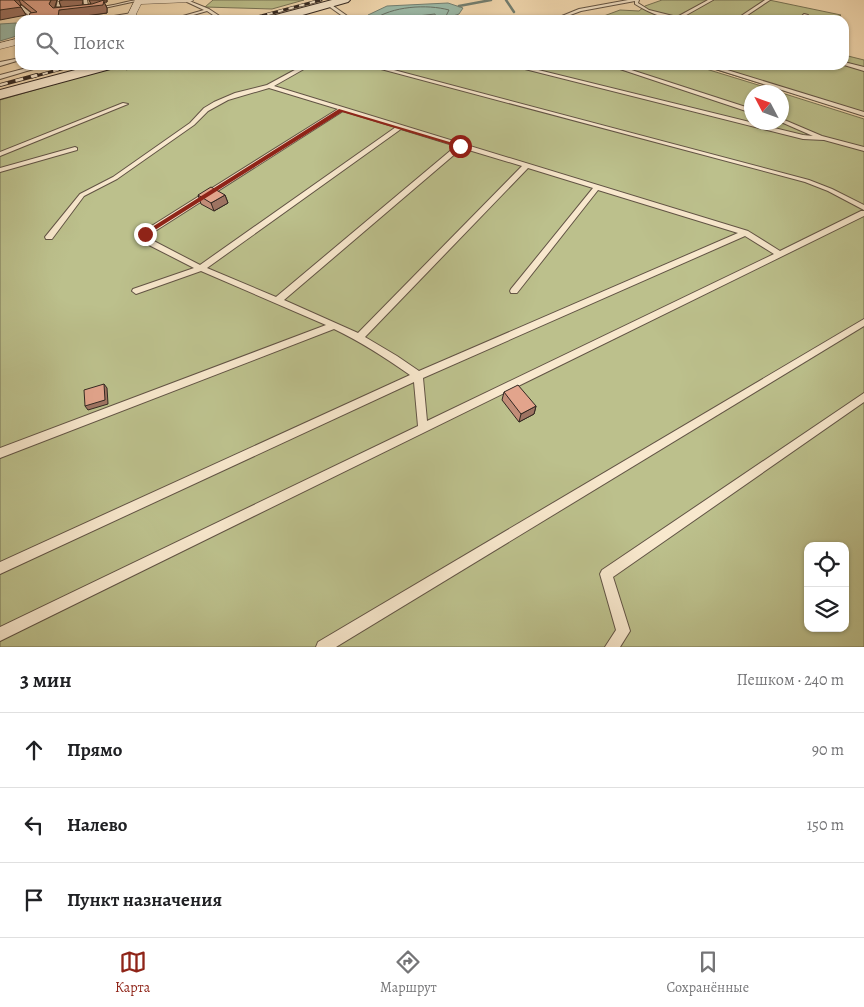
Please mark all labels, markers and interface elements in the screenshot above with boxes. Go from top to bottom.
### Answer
search box [15,15,849,70]
icon: search [33,29,61,57]
text: Поиск [73,30,125,56]
north arrow [744,85,789,130]
route start [449,135,472,158]
route end [134,223,157,246]
map controls [804,542,849,632]
button: locate [804,542,849,587]
button: layers [804,587,849,632]
text: 3 мин [20,666,72,694]
text: Пешком · 240 m [736,669,844,691]
icon: ahead [20,736,48,764]
text: Прямо [67,737,122,763]
text: 90 m [812,739,844,761]
icon: left [20,811,48,839]
text: Налево [67,812,127,838]
text: 150 m [807,814,844,836]
icon: arrive [20,886,48,914]
text: Пункт назначения [67,887,222,913]
tab: Карта [115,948,150,997]
tab: Маршрут [380,948,437,997]
tab: Сохранённые [667,948,749,997]

